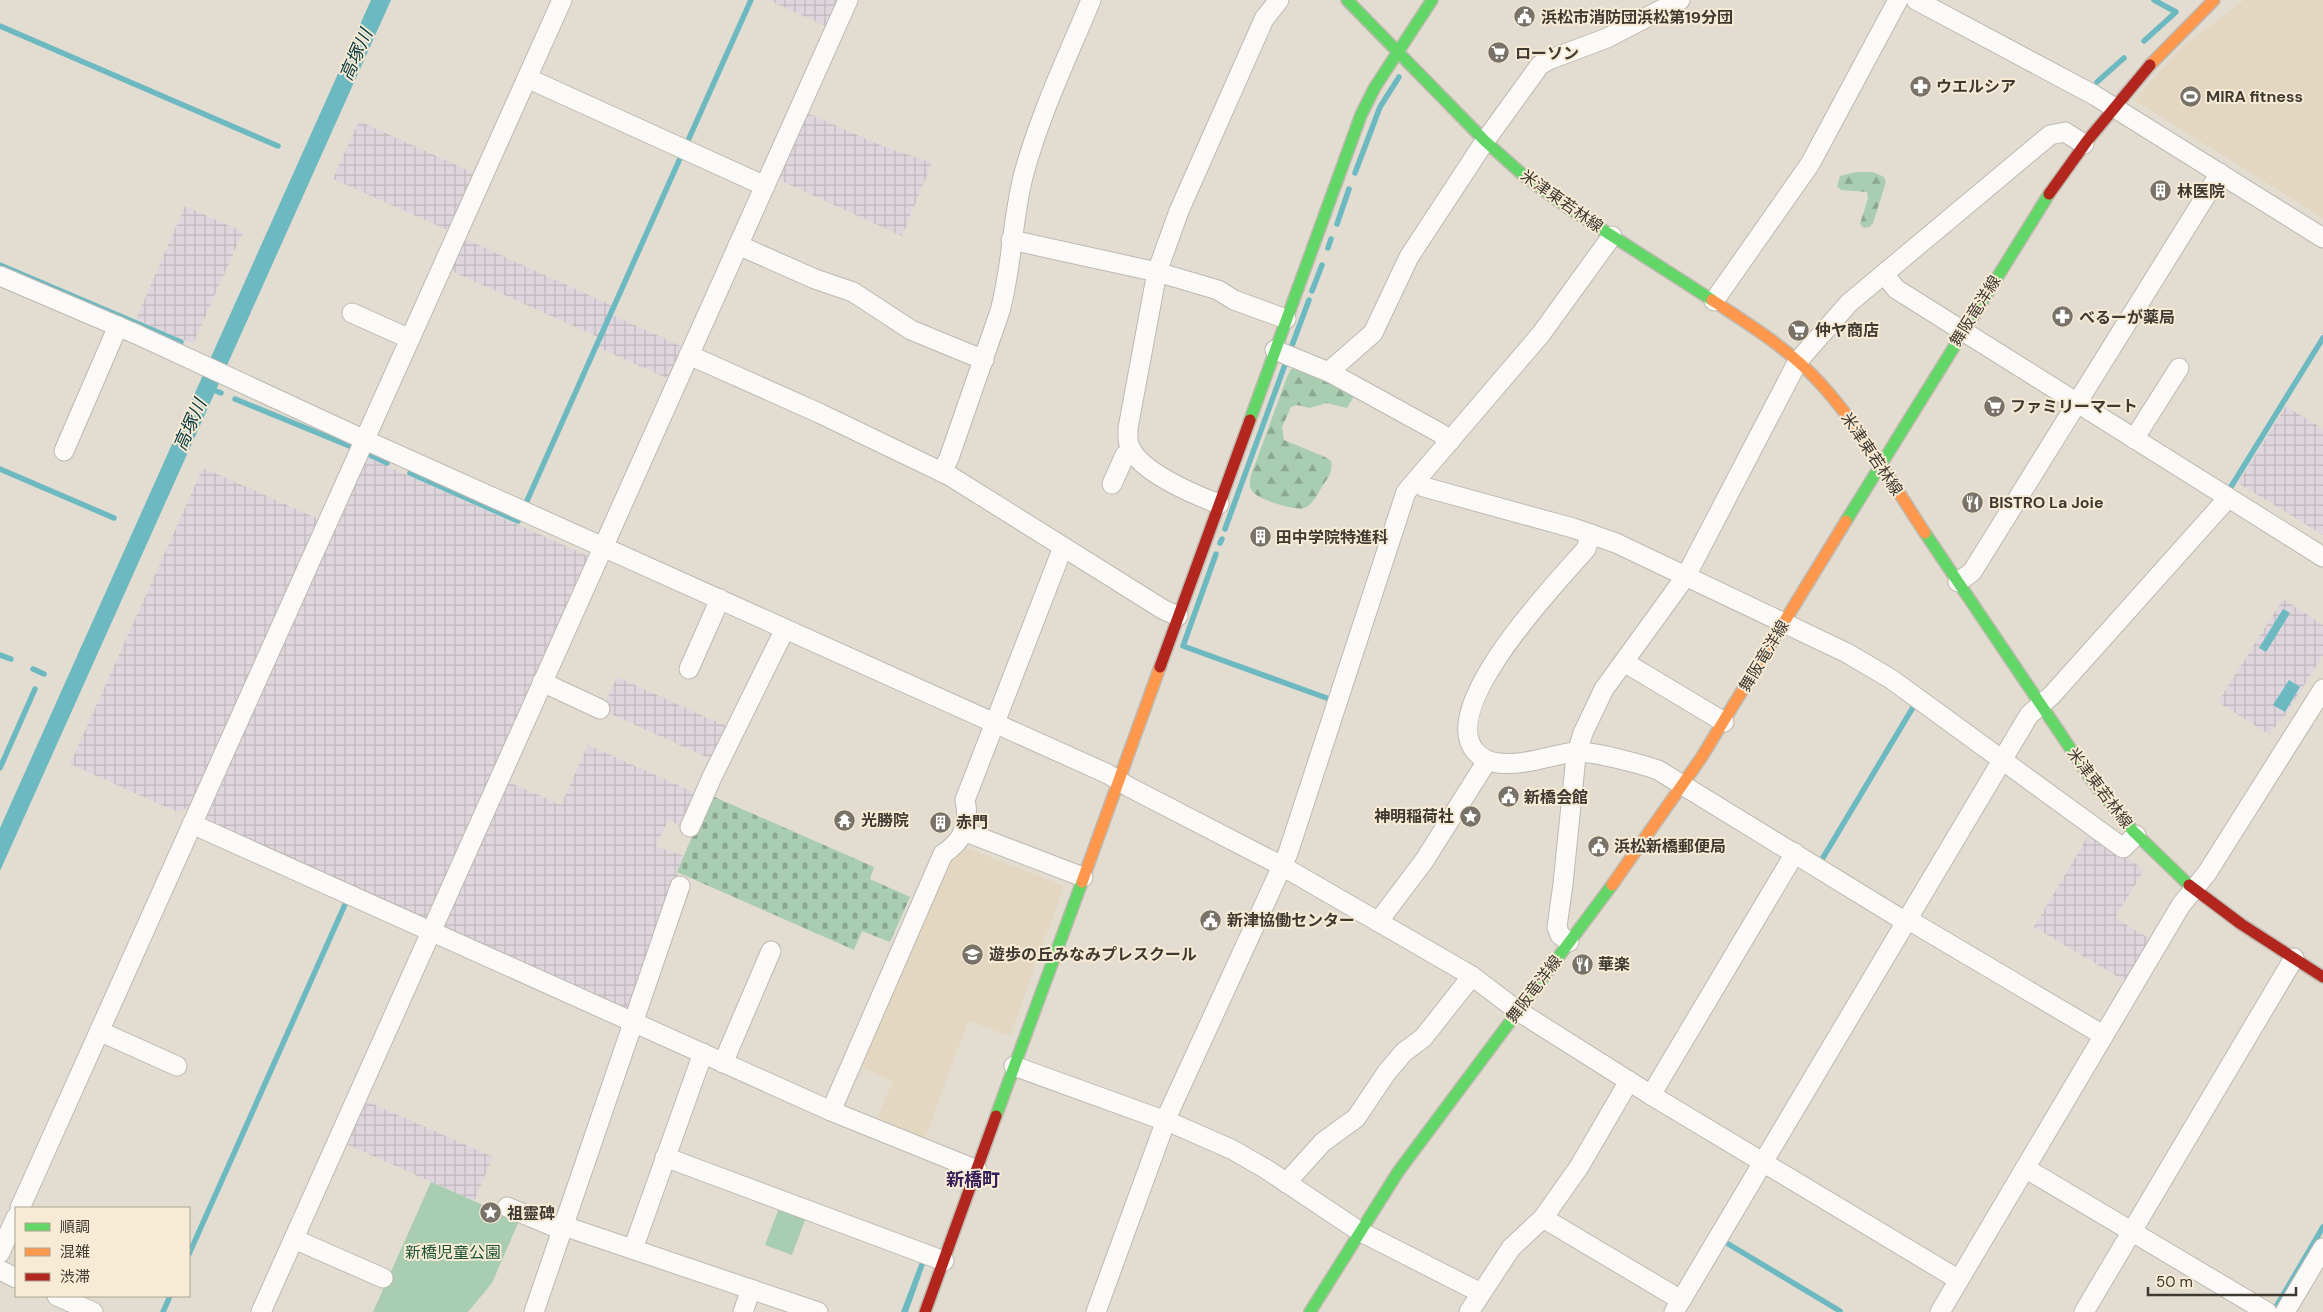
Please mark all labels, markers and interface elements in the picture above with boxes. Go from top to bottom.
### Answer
public building icon: 浜松市消防団浜松第19分団 [1513,5,1537,29]
place label: 浜松市消防団浜松第19分団 [1541,7,1733,28]
water label: 高塚川 [334,24,379,85]
supermarket icon: ローソン [1487,41,1511,65]
place label: ローソン [1515,43,1579,64]
pharmacy icon: ウエルシア [1908,74,1932,98]
place label: ウエルシア [1936,76,2016,97]
sports icon: MIRA fitness [2178,84,2202,108]
place label: MIRA fitness [2206,86,2303,107]
street label: 米津東若林線 [1517,165,1607,237]
building icon: 林医院 [2149,179,2173,203]
place label: 林医院 [2177,181,2225,202]
street label: 舞阪竜洋線 [1945,272,2005,350]
pharmacy icon: べるーが薬局 [2051,305,2075,329]
place label: べるーが薬局 [2079,307,2175,328]
supermarket icon: 仲ヤ商店 [1787,318,1811,342]
place label: 仲ヤ商店 [1815,320,1879,341]
water label: 高塚川 [168,394,213,455]
supermarket icon: ファミリーマート [1982,394,2006,418]
place label: ファミリーマート [2010,396,2138,417]
street label: 米津東若林線 [1836,408,1908,500]
restaurant icon: BISTRO La Joie [1961,490,1985,514]
place label: BISTRO La Joie [1989,492,2104,513]
building icon: 田中学院特進科 [1248,525,1272,549]
place label: 田中学院特進科 [1276,527,1388,548]
street label: 舞阪竜洋線 [1734,616,1794,696]
street label: 米津東若林線 [2063,743,2137,833]
public building icon: 新橋会館 [1496,785,1520,809]
place label: 新橋会館 [1524,787,1588,808]
place icon: 神明稲荷社 [1458,804,1482,828]
place label: 神明稲荷社 [1374,806,1454,827]
temple icon: 光勝院 [833,808,857,832]
place label: 光勝院 [861,810,909,831]
building icon: 赤門 [928,810,952,834]
place label: 赤門 [956,812,988,833]
public building icon: 浜松新橋郵便局 [1586,834,1610,858]
place label: 浜松新橋郵便局 [1614,836,1726,857]
public building icon: 新津協働センター [1199,908,1223,932]
place label: 新津協働センター [1227,910,1355,931]
school or university icon: 遊歩の丘みなみプレスクール [961,942,985,966]
place label: 遊歩の丘みなみプレスクール [989,944,1197,965]
street label: 舞阪竜洋線 [1502,951,1566,1027]
restaurant icon: 華楽 [1570,952,1594,976]
place label: 華楽 [1598,954,1630,975]
district label: 新橋町 [946,1168,1000,1192]
place icon: 祖靈碑 [479,1201,503,1225]
place label: 祖靈碑 [507,1203,555,1224]
legend [15,1207,190,1297]
text: 順調 [60,1217,90,1237]
text: 混雑 [60,1242,90,1262]
park label: 新橋児童公園 [405,1242,501,1263]
scale bar [2148,1264,2296,1296]
text: 渋滞 [60,1267,90,1287]
text: 50 m [2156,1272,2193,1292]

